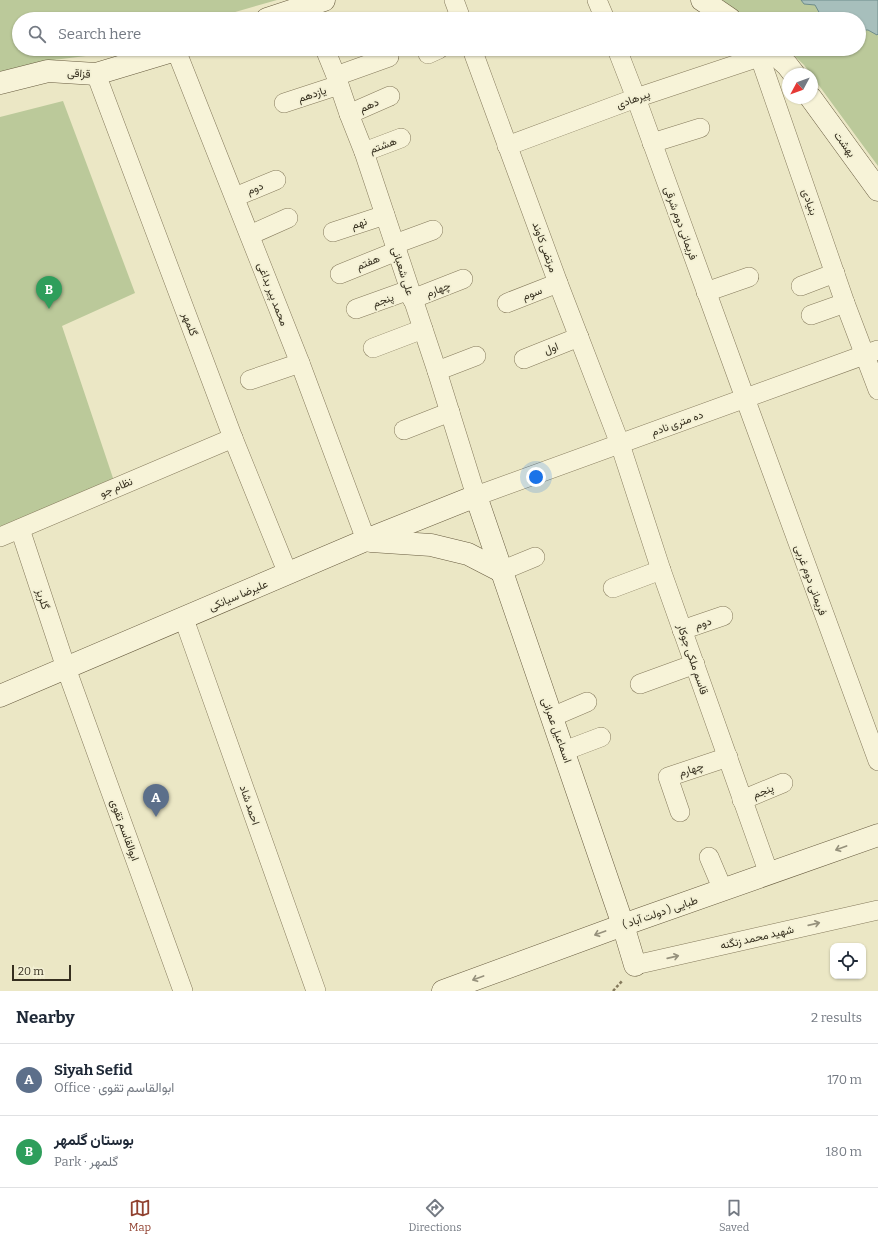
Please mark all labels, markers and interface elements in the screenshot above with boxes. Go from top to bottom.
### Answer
search box [12,12,866,56]
icon: search [26,23,48,45]
text: Search here [58,25,141,43]
street label: قزاقی [67,66,91,81]
north arrow [782,68,818,104]
street label: یازدهم [296,84,328,106]
street label: پیرهادی [614,87,652,113]
street label: دهم [358,96,381,116]
street label: بهشت [831,129,858,160]
street label: هشتم [368,134,399,157]
street label: دوم [245,179,266,199]
street label: فریمانی دوم شرقی [660,184,700,262]
street label: بنیادی [799,187,820,217]
street label: نهم [350,215,369,233]
street label: مرتضی کاوند [529,220,560,274]
street label: علی شعبانی [389,245,417,297]
street label: هفتم [355,252,382,274]
street label: محمد پیر بداغی [254,261,291,328]
pin: B [36,276,62,309]
street label: چهارم [424,279,453,301]
street label: سوم [520,284,545,304]
street label: پنجم [371,291,396,311]
street label: گلمهر [179,310,200,338]
street label: اول [542,340,560,357]
street label: ده متری نادم [649,408,705,440]
your location [526,467,546,487]
street label: نظام جو [98,475,135,501]
street label: فریمانی دوم غربی [791,543,829,618]
street label: علیرضا سیانکی [207,577,270,614]
street label: گلریز [33,586,52,611]
street label: دوم [693,615,713,633]
street label: قاسم ملکی جوکار [673,621,711,697]
street label: اسماعیل عمرانی [539,696,574,765]
street label: چهارم [677,759,705,781]
street label: پنجم [751,781,776,802]
pin: A [143,784,169,817]
street label: احمد شاد [237,784,262,827]
street label: ابوالقاسم تقوی [106,798,142,863]
one-way arrow [836,844,848,852]
street label: طبایی ( دولت آباد ) [621,893,700,931]
one-way arrow [807,920,820,928]
street label: شهید محمد زنگنه [719,923,795,952]
one-way arrow [594,930,607,937]
map controls [830,943,866,979]
button: locate [830,943,866,979]
one-way arrow [666,952,679,960]
scale bar [12,963,71,982]
text: 20 m [18,965,44,978]
one-way arrow [472,975,485,982]
text: Nearby [16,1007,75,1028]
text: 2 results [811,1010,862,1025]
text: Siyah Sefid [54,1061,133,1079]
text: A [24,1072,34,1087]
text: 170 m [827,1072,862,1087]
text: Office · ابوالقاسم تقوی [54,1080,174,1095]
text: بوستان گلمهر [54,1131,134,1149]
text: B [25,1144,33,1159]
text: 180 m [826,1144,862,1159]
text: Park · گلمهر [54,1154,118,1169]
tab: Map [129,1197,151,1234]
tab: Directions [409,1197,461,1234]
tab: Saved [719,1197,749,1234]

